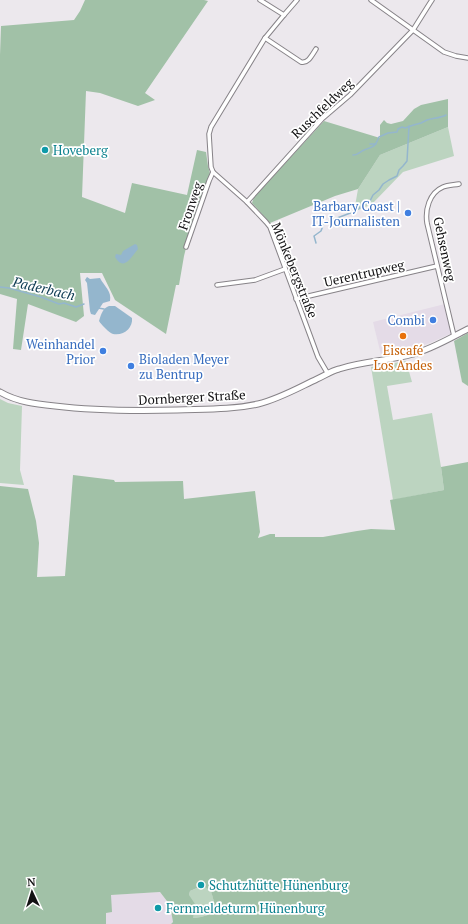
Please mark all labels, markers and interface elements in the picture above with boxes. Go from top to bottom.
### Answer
street label: Ruschfeldweg [287,74,357,142]
place label: Hoveberg [53,141,108,159]
marker: Hoveberg [40,145,50,155]
street label: Fronweg [173,179,207,232]
place label: Barbary Coast | IT-Journalisten [312,197,400,230]
marker: Barbary Coast | IT-Journalisten [403,208,413,218]
street label: Gehsenweg [429,215,461,283]
street label: Mönkebergstraße [268,220,322,320]
street label: Uerentrupweg [322,255,406,291]
water label: Paderbach [10,271,77,304]
place label: Combi [388,311,425,329]
marker: Combi [428,315,438,325]
marker: Eiscafé Los Andes [398,331,408,341]
place label: Weinhandel Prior [26,335,95,368]
place label: Eiscafé Los Andes [374,341,432,374]
marker: Weinhandel Prior [98,346,108,356]
place label: Bioladen Meyer zu Bentrup [139,350,229,383]
marker: Bioladen Meyer zu Bentrup [126,361,136,371]
street label: Dornberger Straße [138,385,246,409]
north arrow [12,872,52,912]
text: N [27,875,37,889]
place label: Schutzhütte Hünenburg [209,876,348,894]
marker: Schutzhütte Hünenburg [196,880,206,890]
place label: Fernmeldeturm Hünenburg [166,899,325,917]
marker: Fernmeldeturm Hünenburg [153,903,163,913]

